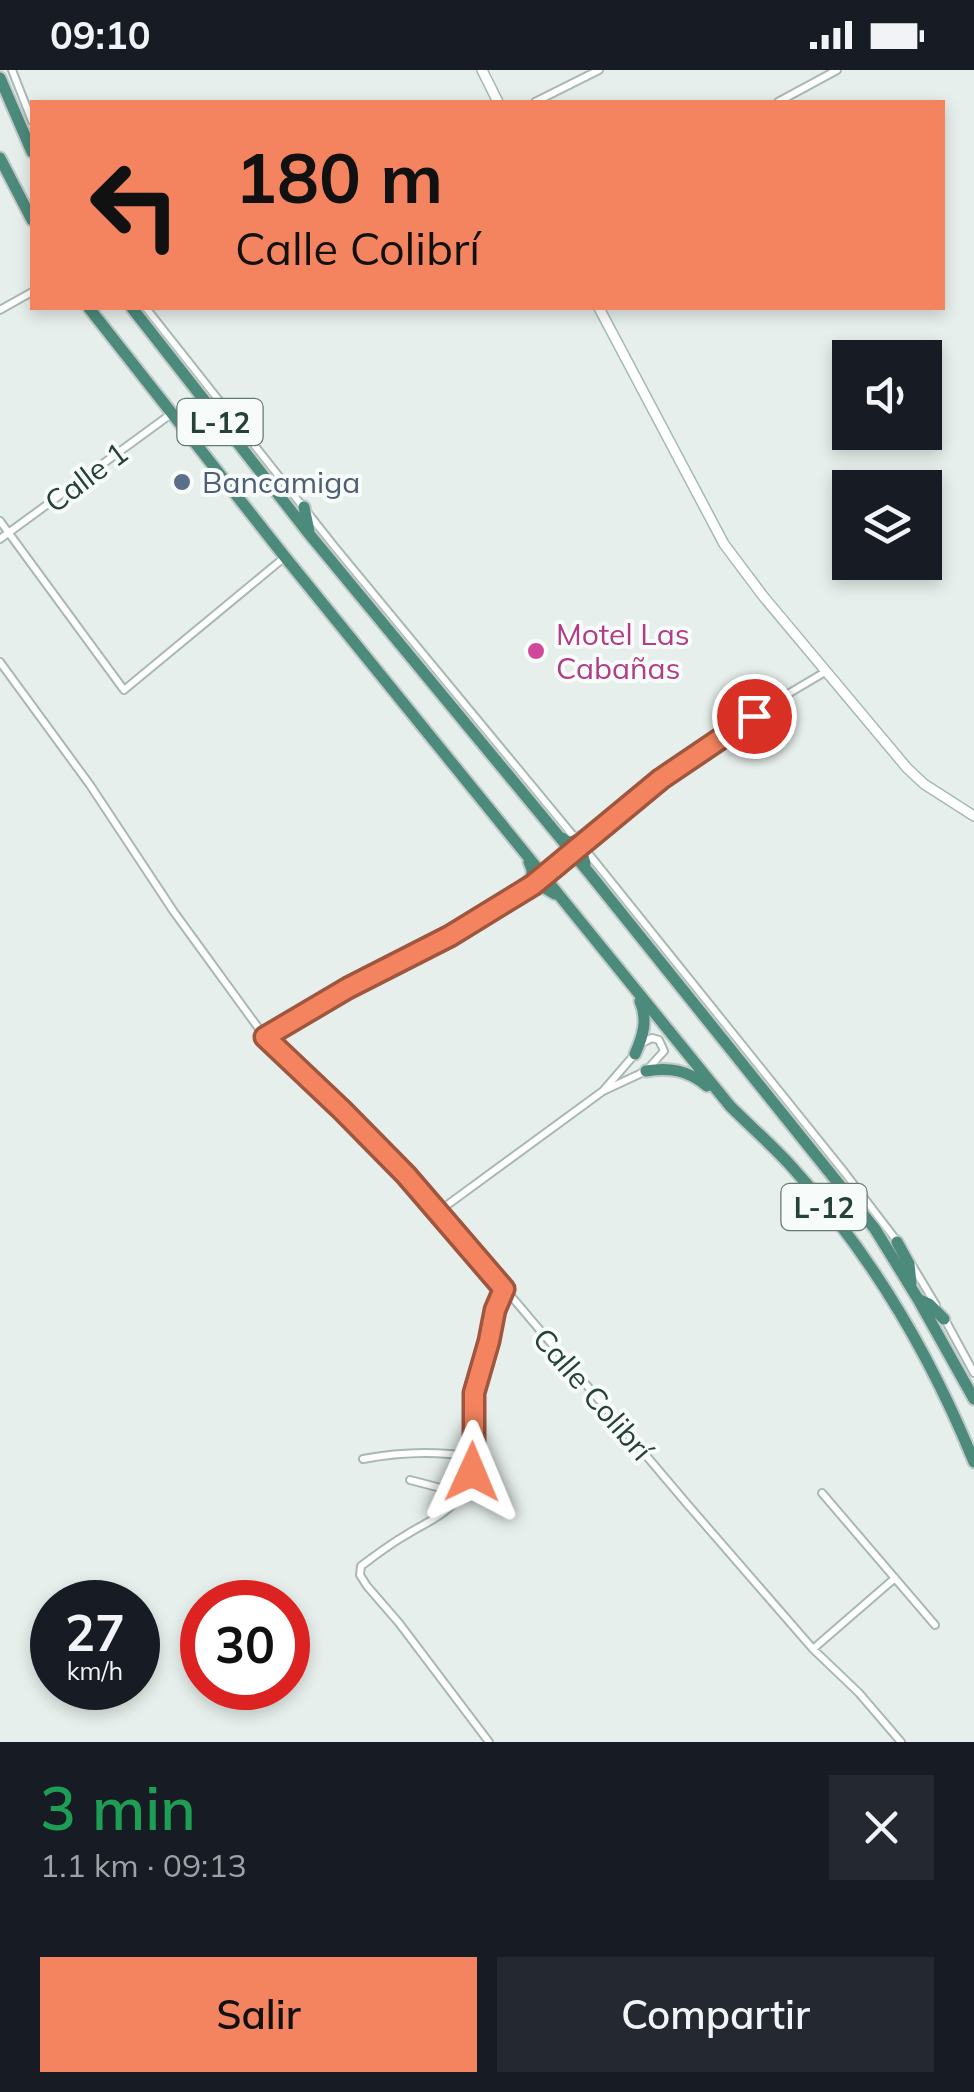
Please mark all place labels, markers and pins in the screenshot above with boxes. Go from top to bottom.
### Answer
place label: Bancamiga [202,463,360,501]
marker: Bancamiga [171,471,193,493]
place label: Motel Las Cabañas [556,615,690,687]
marker: Motel Las Cabañas [525,640,547,662]
pin [712,674,797,759]

